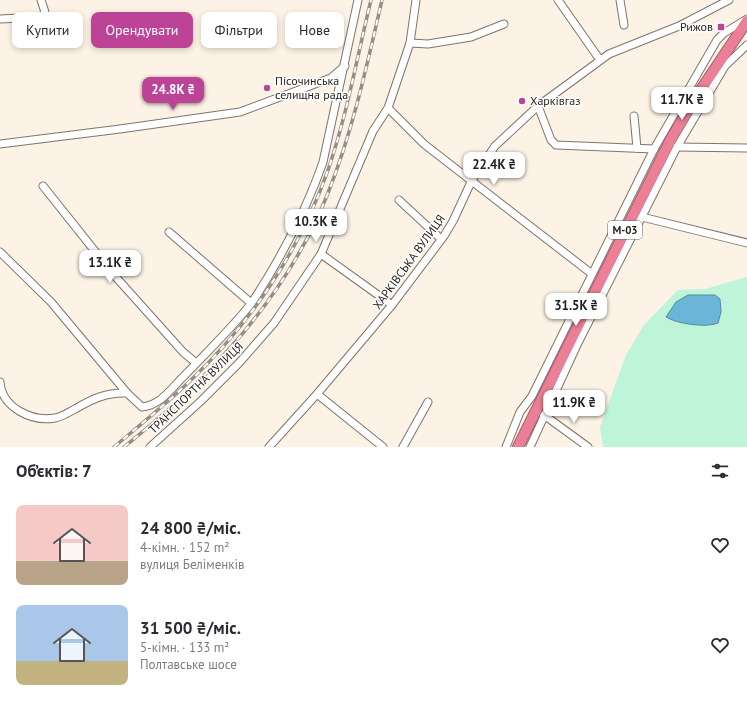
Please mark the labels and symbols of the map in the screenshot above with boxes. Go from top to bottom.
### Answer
place label: Рижов [680,19,713,34]
marker: Рижов [716,22,726,32]
place label: Пісочинська селищна рада [275,73,348,102]
pin: 24.8K ₴ [136,77,210,111]
marker: Пісочинська селищна рада [262,83,272,93]
pin: 11.7K ₴ [645,87,719,121]
place label: Харківгаз [530,93,580,108]
marker: Харківгаз [517,96,527,106]
pin: 22.4K ₴ [457,152,531,186]
pin: 10.3K ₴ [279,209,353,243]
street label: ХАРКІВСЬКА ВУЛИЦЯ [369,211,448,312]
road number: М-03 [608,221,642,239]
pin: 13.1K ₴ [73,250,147,284]
pin: 31.5K ₴ [539,293,613,327]
street label: ТРАНСПОРТНА ВУЛИЦЯ [145,339,246,437]
pin: 11.9K ₴ [537,390,611,424]

